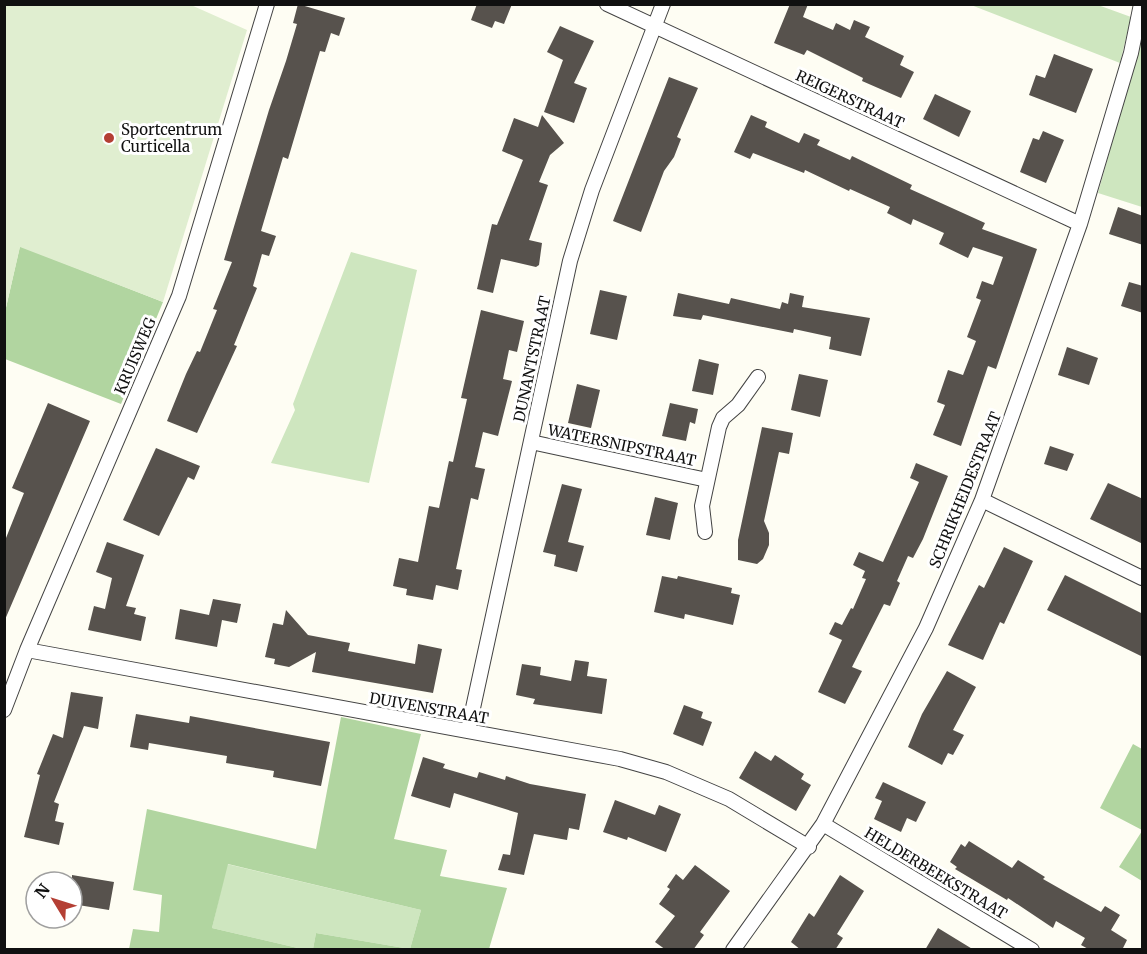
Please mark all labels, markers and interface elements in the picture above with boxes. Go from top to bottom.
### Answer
street label: REIGERSTRAAT [793,66,908,133]
place label: Sportcentrum Curticella [121,120,222,156]
marker: Sportcentrum Curticella [102,131,116,145]
street label: DUNANTSTRAAT [509,294,555,424]
street label: KRUISWEG [110,315,160,397]
street label: SCHRIKHEIDESTRAAT [925,408,1005,571]
street label: WATERSNIPSTRAAT [545,420,698,470]
street label: DUIVENSTRAAT [368,688,491,728]
street label: HELDERBEEKSTRAAT [861,823,1011,923]
north arrow [24,870,84,930]
text: N [30,879,54,902]

